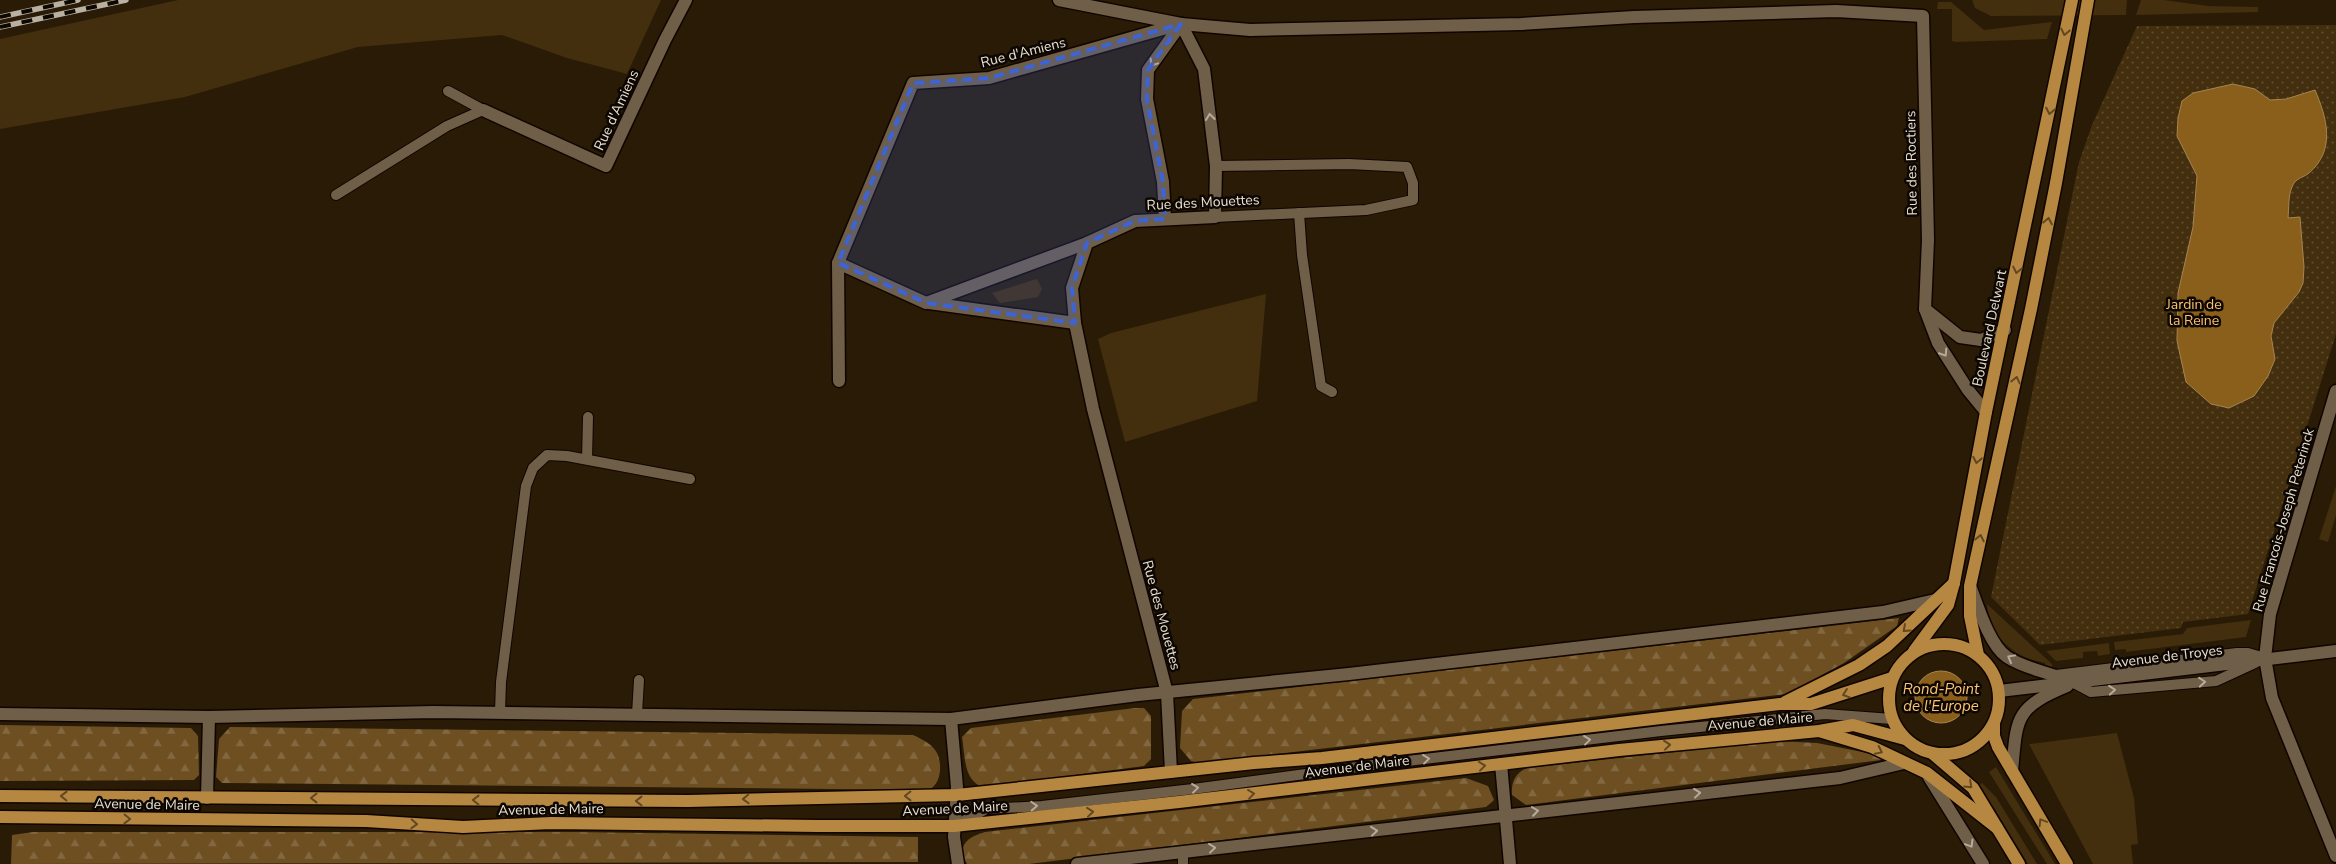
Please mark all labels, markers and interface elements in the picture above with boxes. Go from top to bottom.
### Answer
one-way arrow [2061,27,2071,36]
street label: Rue d'Amiens [979,33,1068,72]
one-way arrow [1150,58,1159,67]
street label: Rue d'Amiens [589,66,644,154]
one-way arrow [2046,107,2056,116]
street label: Rue des Roctiers [1901,110,1922,216]
one-way arrow [1205,113,1216,121]
street label: Rue des Mouettes [1146,190,1260,215]
one-way arrow [2043,216,2053,225]
one-way arrow [2012,266,2023,275]
street label: Boulevard Delwart [1968,268,2011,388]
park label: Jardin de la Reine [2165,295,2222,330]
one-way arrow [1938,348,1948,357]
one-way arrow [2010,375,2020,384]
street label: Rue Francois-Joseph Peterinck [2248,425,2319,614]
one-way arrow [1973,456,1983,464]
one-way arrow [1975,534,1985,543]
street label: Rue des Mouettes [1138,558,1185,672]
one-way arrow [1903,623,1912,632]
street label: Avenue de Troyes [2110,640,2224,673]
one-way arrow [2008,654,2017,664]
one-way arrow [2198,677,2206,688]
water label: Rond-Point de l'Europe [1903,679,1980,716]
one-way arrow [2109,685,2117,696]
one-way arrow [1842,688,1850,698]
street label: Avenue de Maire [1707,707,1813,736]
one-way arrow [1584,735,1592,746]
one-way arrow [1663,740,1671,751]
one-way arrow [1874,745,1883,755]
street label: Avenue de Maire [1304,751,1411,782]
one-way arrow [1422,754,1430,765]
one-way arrow [1479,761,1487,772]
one-way arrow [1963,779,1972,788]
one-way arrow [1192,783,1200,794]
one-way arrow [1693,788,1701,799]
one-way arrow [1248,789,1256,800]
one-way arrow [60,791,68,802]
one-way arrow [904,791,912,801]
one-way arrow [310,793,318,803]
street label: Avenue de Maire [94,794,200,815]
one-way arrow [742,794,750,804]
one-way arrow [472,795,480,805]
one-way arrow [635,796,642,806]
street label: Avenue de Maire [902,796,1008,821]
street label: Avenue de Maire [498,799,604,820]
one-way arrow [1030,801,1038,812]
one-way arrow [1086,807,1094,818]
one-way arrow [1531,807,1539,817]
one-way arrow [124,814,131,824]
one-way arrow [411,818,419,829]
one-way arrow [2039,819,2049,828]
one-way arrow [1370,826,1378,837]
one-way arrow [1964,839,1974,848]
one-way arrow [1209,843,1217,854]

